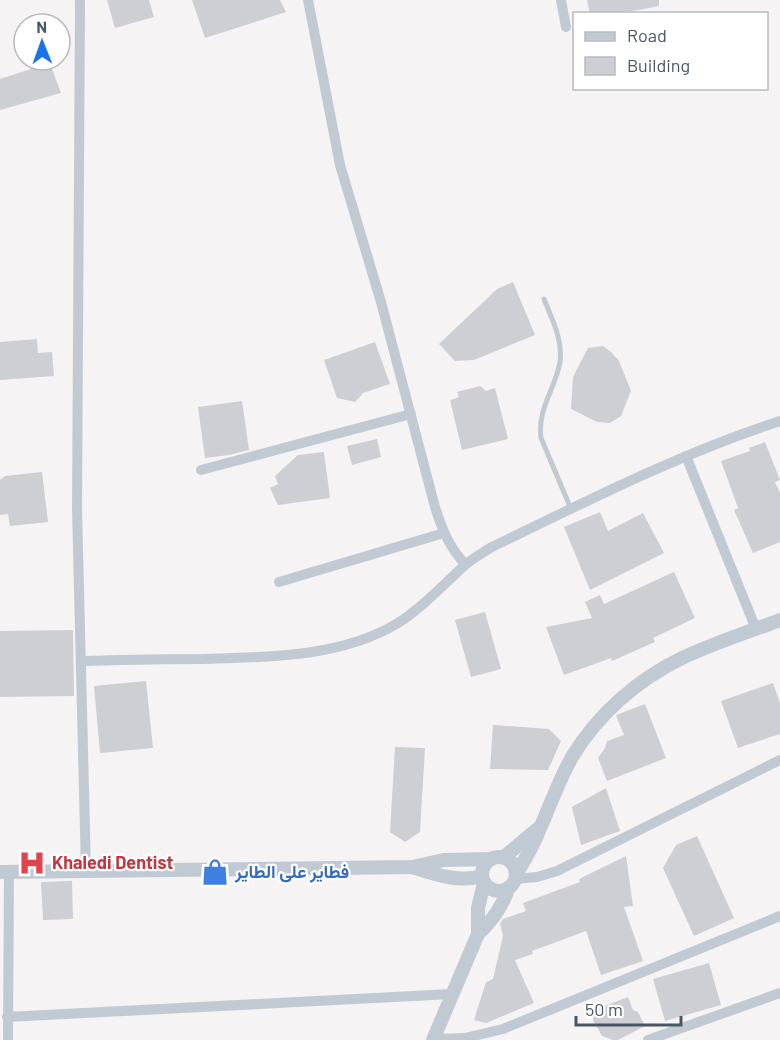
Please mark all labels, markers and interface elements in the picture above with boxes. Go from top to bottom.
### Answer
north arrow [12,12,72,72]
legend [573,12,768,90]
text: N [36,17,47,36]
text: Road [627,24,667,46]
text: Building [627,54,690,76]
hospital icon: Khaledi Dentist [17,848,47,878]
place label: Khaledi Dentist [52,851,173,873]
shop icon: فطاير على الطاير [200,857,230,887]
place label: فطاير على الطاير [234,860,349,883]
scale bar [576,989,681,1027]
text: 50 m [585,998,623,1020]

